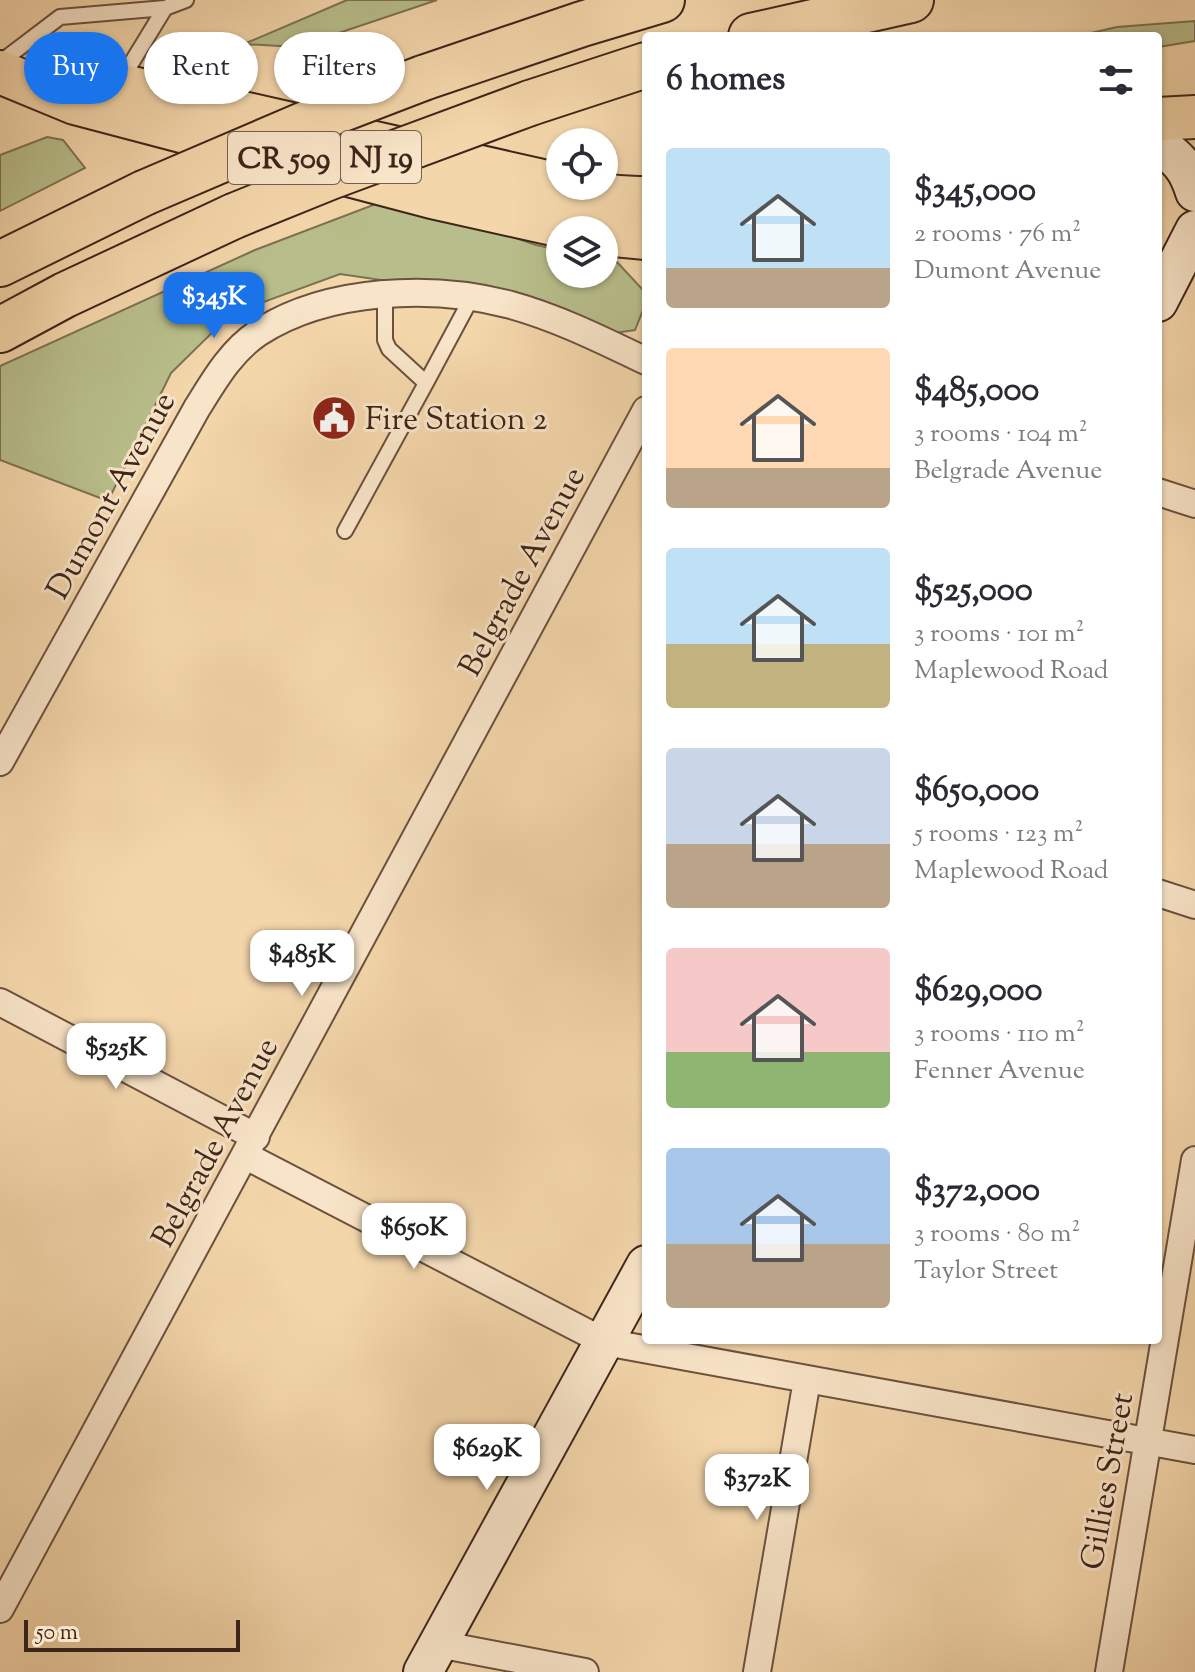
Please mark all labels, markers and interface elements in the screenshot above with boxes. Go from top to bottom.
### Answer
chip: Buy [24,32,128,104]
chip: Rent [144,32,258,104]
chip: Filters [274,32,405,104]
text: 6 homes [666,56,785,105]
icon: filters [1094,58,1138,102]
map controls [546,128,618,288]
button: locate [546,128,618,200]
road number: NJ 19 [341,131,421,183]
road number: CR 509 [228,132,340,184]
text: $345,000 [914,167,1036,216]
icon: home [730,180,826,276]
button: layers [546,216,618,288]
text: 2 rooms · 76 m² [914,216,1081,253]
text: Dumont Avenue [914,253,1101,290]
pin: $345K [158,272,270,340]
text: $345K [181,279,247,316]
text: $485,000 [914,367,1039,416]
icon: home [730,380,826,476]
street label: Dumont Avenue [37,384,189,608]
public building icon: Fire Station 2 [310,394,358,442]
place label: Fire Station 2 [365,398,547,444]
text: 3 rooms · 104 m² [914,416,1088,453]
text: Belgrade Avenue [914,453,1102,490]
street label: Belgrade Avenue [449,459,598,686]
text: $525,000 [914,567,1033,616]
icon: home [730,580,826,676]
text: 3 rooms · 101 m² [914,616,1084,653]
text: Maplewood Road [914,653,1108,690]
text: $650,000 [914,767,1039,816]
icon: home [730,780,826,876]
text: 5 rooms · 123 m² [914,816,1083,853]
text: Maplewood Road [914,853,1108,890]
pin: $485K [246,930,358,998]
text: $485K [268,937,336,974]
text: $629,000 [914,967,1043,1016]
icon: home [730,980,826,1076]
text: 3 rooms · 110 m² [914,1016,1085,1053]
pin: $525K [60,1023,172,1091]
text: $525K [85,1030,147,1067]
street label: Belgrade Avenue [142,1030,291,1257]
text: Fenner Avenue [914,1053,1085,1090]
text: $372,000 [914,1167,1040,1216]
icon: home [730,1180,826,1276]
pin: $650K [358,1203,470,1271]
text: $650K [380,1210,448,1247]
text: 3 rooms · 80 m² [914,1216,1080,1253]
text: Taylor Street [914,1253,1058,1290]
street label: Gillies Street [1071,1389,1147,1574]
pin: $629K [431,1424,543,1492]
text: $629K [452,1431,522,1468]
pin: $372K [701,1454,813,1522]
text: $372K [723,1461,791,1498]
scale bar [24,1616,240,1652]
text: 50 m [36,1618,78,1650]

